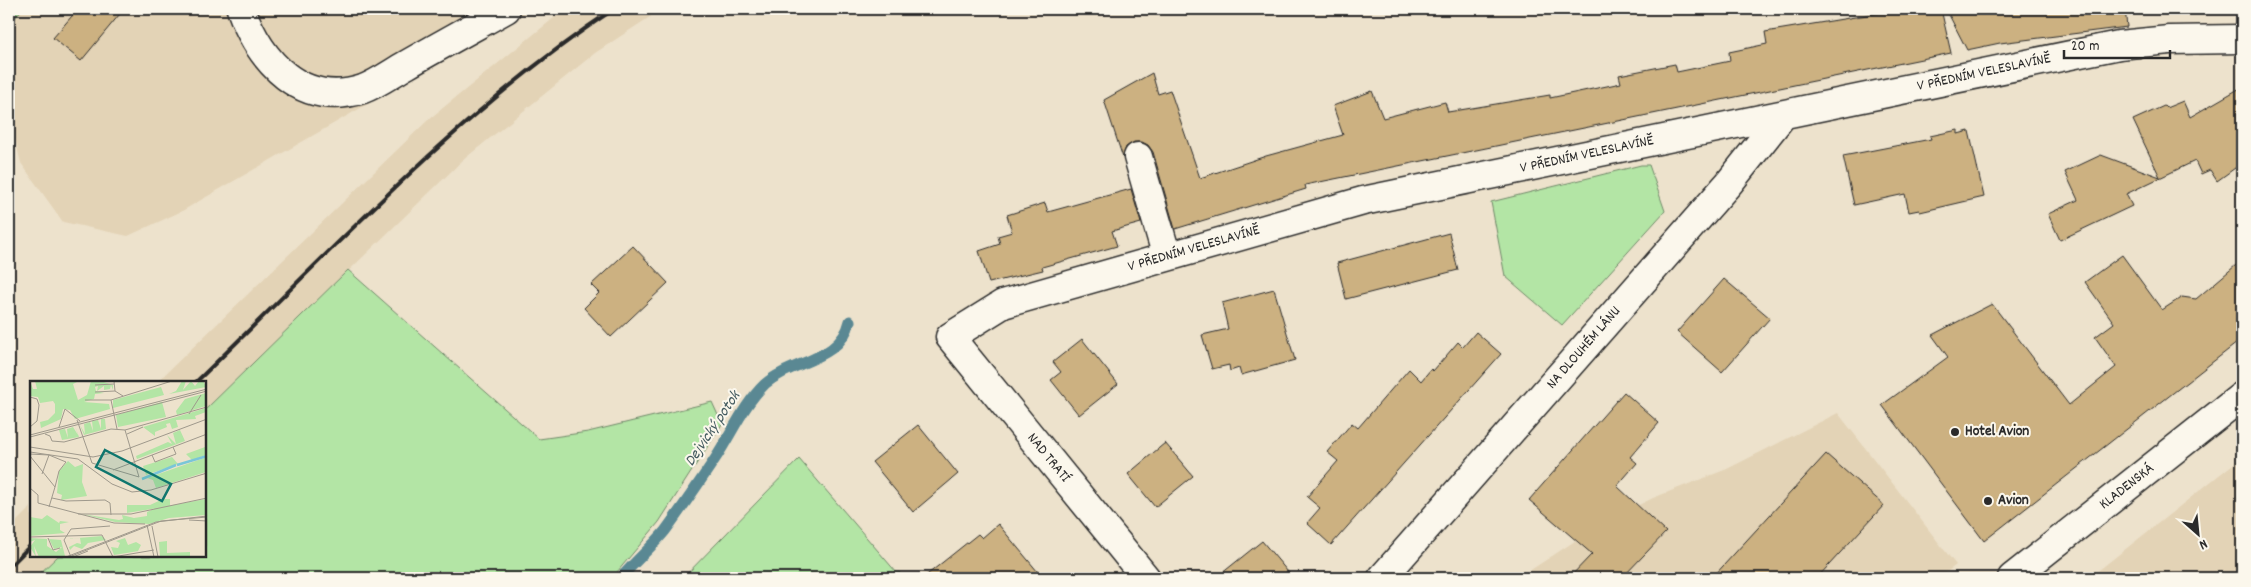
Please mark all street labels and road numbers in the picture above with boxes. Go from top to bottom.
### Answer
street label: V PŘEDNÍM VELESLAVÍNĚ [1915,48,2053,98]
street label: V PŘEDNÍM VELESLAVÍNĚ [1518,130,1656,180]
street label: V PŘEDNÍM VELESLAVÍNĚ [1125,220,1263,278]
street label: NA DLOUHÉM LÁNU [1542,302,1626,394]
street label: NAD TRATÍ [1021,428,1075,488]
street label: KLADENSKÁ [2095,458,2159,516]

